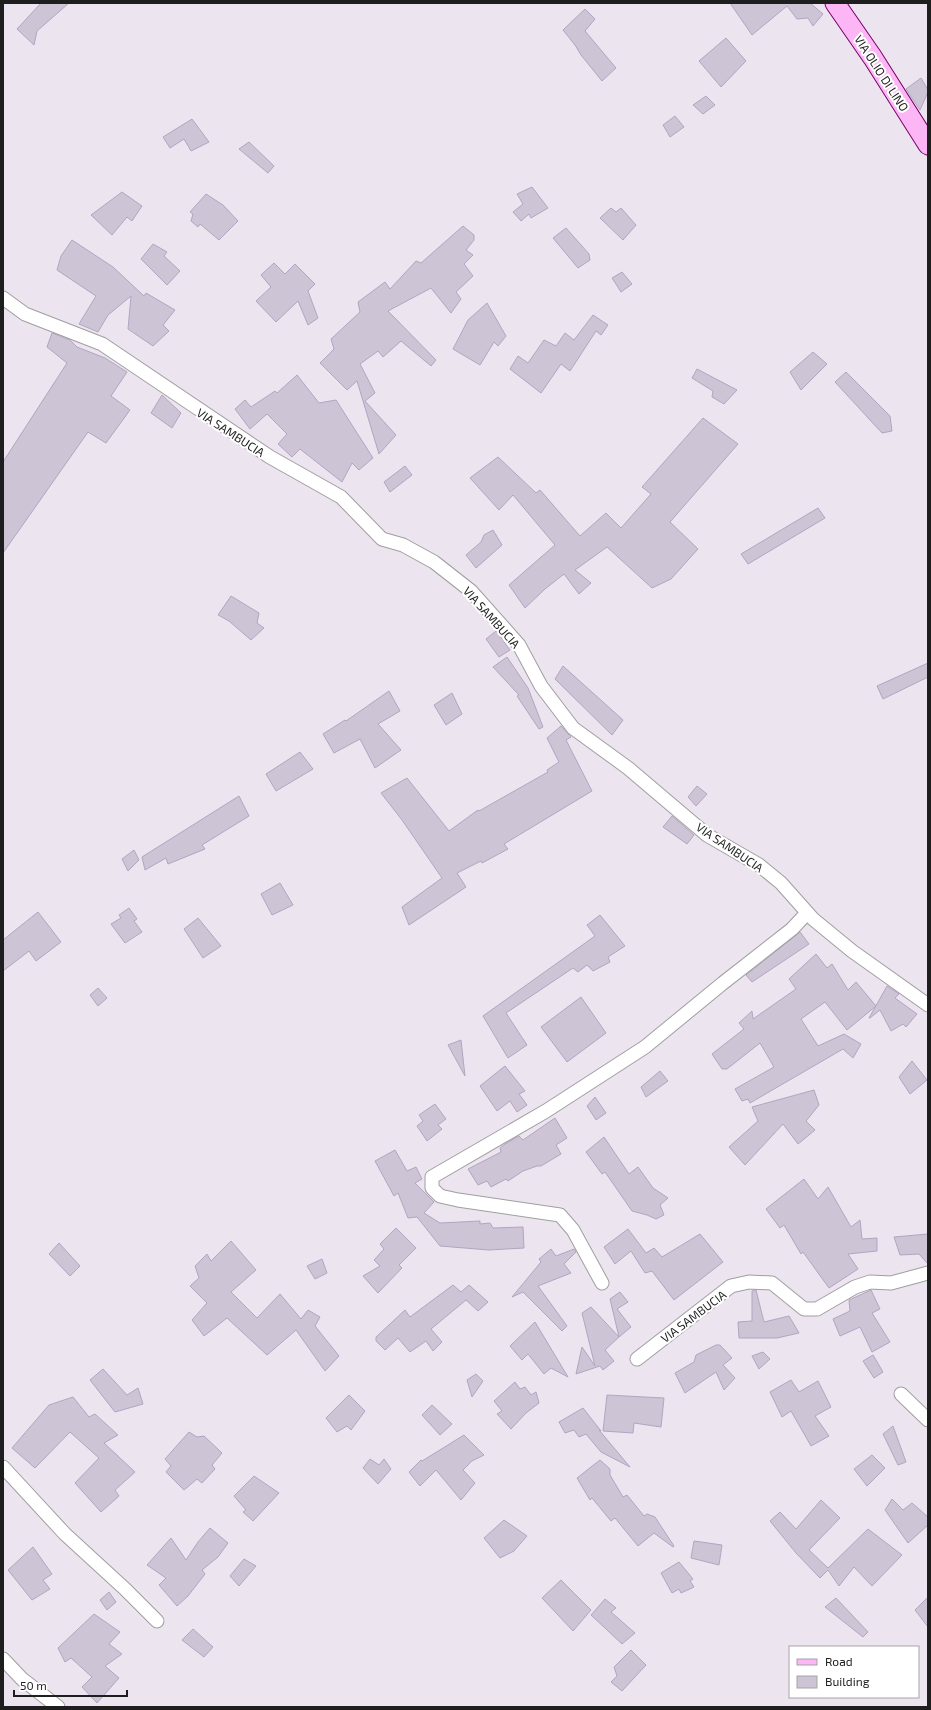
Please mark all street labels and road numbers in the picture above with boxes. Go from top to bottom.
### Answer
street label: VIA OLIO DI LINO [852,32,912,114]
street label: VIA SAMBUCIA [195,405,268,459]
street label: VIA SAMBUCIA [461,583,524,651]
street label: VIA SAMBUCIA [694,819,767,875]
street label: VIA SAMBUCIA [658,1287,729,1345]

